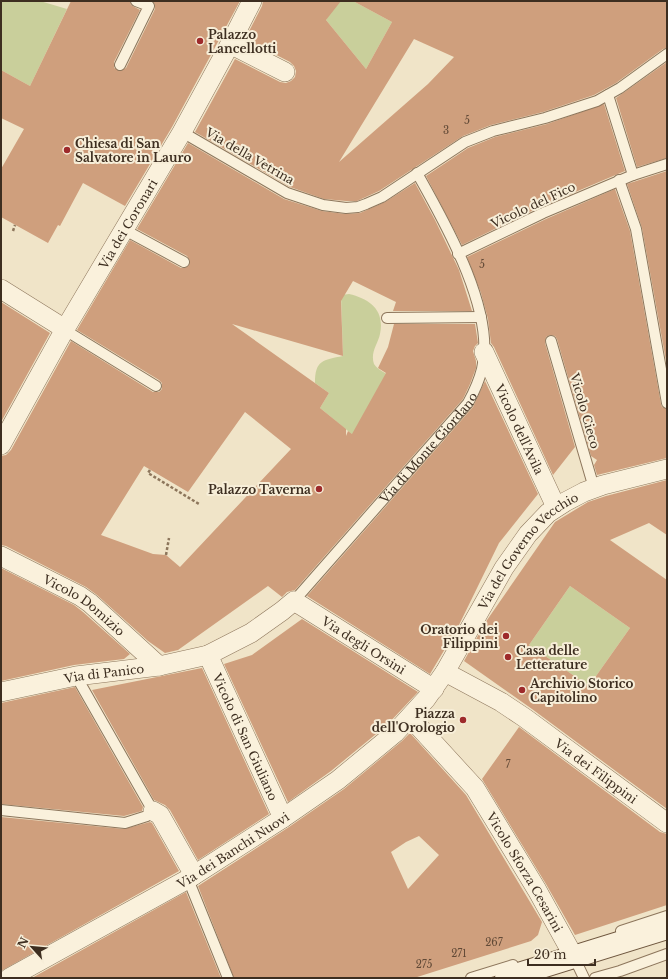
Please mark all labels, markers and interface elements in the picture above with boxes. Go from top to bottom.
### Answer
place label: Palazzo Lancellotti [208,27,277,56]
marker: Palazzo Lancellotti [195,36,205,46]
house number: 5 [464,114,470,127]
street label: Via della Vetrina [202,124,297,188]
house number: 3 [443,124,449,137]
place label: Chiesa di San Salvatore in Lauro [75,136,191,165]
marker: Chiesa di San Salvatore in Lauro [62,145,72,155]
street label: Via dei Coronari [95,176,160,272]
street label: Vicolo del Fico [487,179,578,232]
house number: 5 [479,258,485,271]
street label: Vicolo Cieco [567,371,603,451]
street label: Vicolo dell'Avila [492,381,547,477]
street label: Via di Monte Giordano [376,389,480,507]
place label: Palazzo Taverna [208,482,311,497]
marker: Palazzo Taverna [314,484,324,494]
street label: Via del Governo Vecchio [474,489,581,613]
street label: Vicolo Domizio [40,571,128,639]
street label: Via degli Orsini [318,612,409,677]
place label: Oratorio dei Filippini [420,622,499,651]
marker: Oratorio dei Filippini [501,631,511,641]
place label: Casa delle Letterature [516,643,587,672]
marker: Casa delle Letterature [503,652,513,662]
street label: Via di Panico [62,660,145,686]
street label: Vicolo di San Giuliano [210,670,281,803]
place label: Archivio Storico Capitolino [529,676,634,705]
marker: Archivio Storico Capitolino [517,685,527,695]
place label: Piazza dell'Orologio [372,706,455,735]
marker: Piazza dell'Orologio [458,715,468,725]
street label: Via dei Filippini [551,735,640,806]
house number: 7 [505,758,511,771]
street label: Vicolo Sforza Cesarini [483,808,566,934]
street label: Via dei Banchi Nuovi [173,809,292,892]
north arrow [12,927,52,967]
text: N [15,934,32,950]
house number: 267 [485,936,504,949]
scale bar [528,941,595,967]
house number: 271 [451,947,467,960]
text: 20 m [534,947,566,962]
house number: 275 [416,958,433,971]

